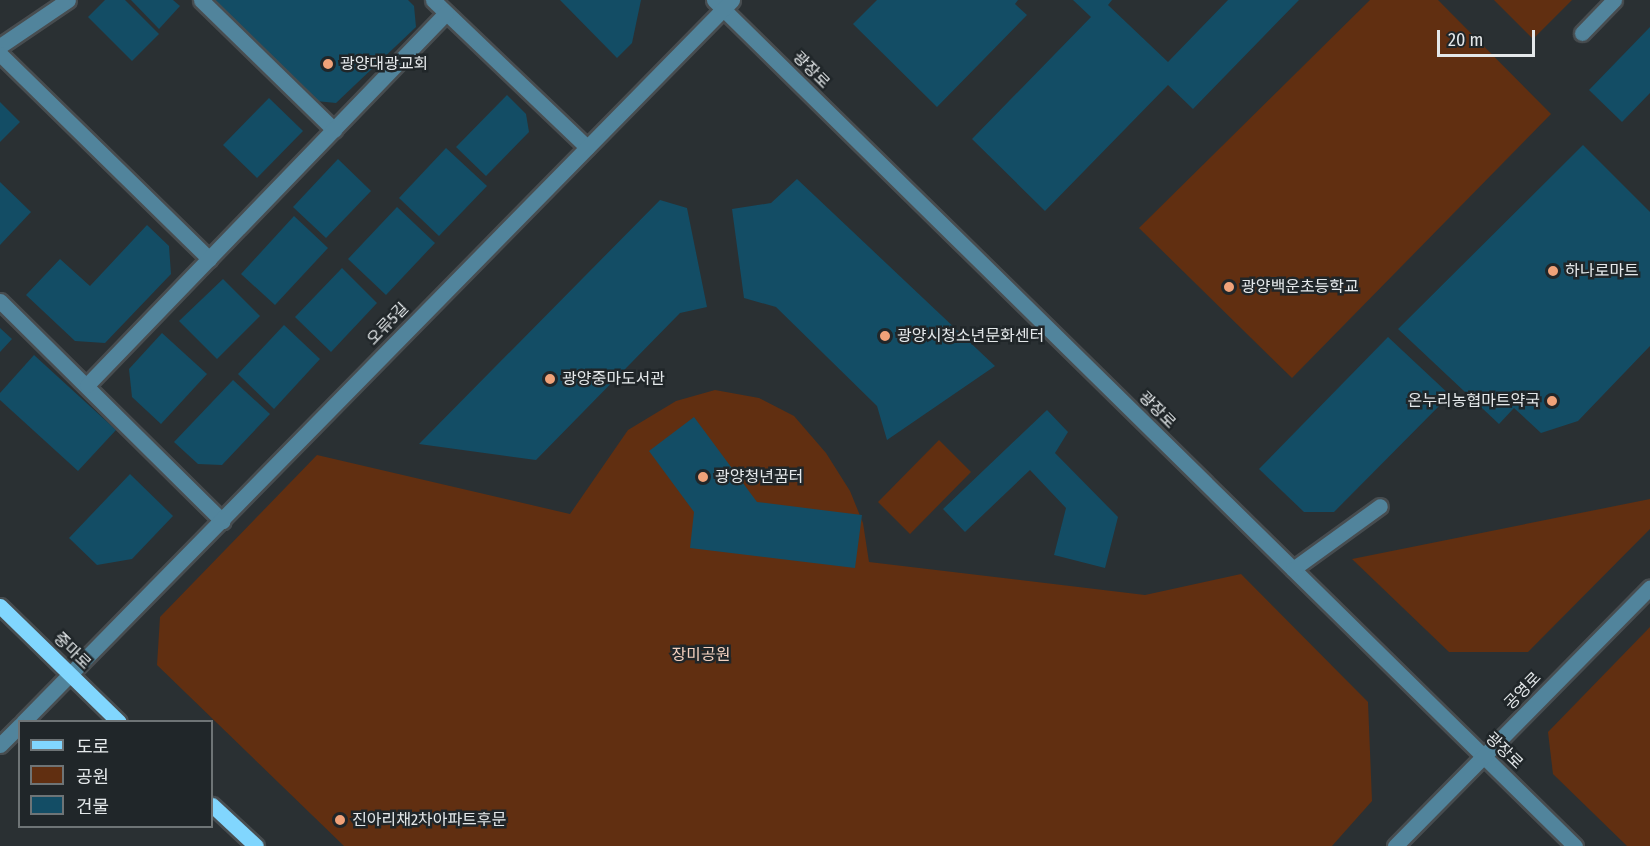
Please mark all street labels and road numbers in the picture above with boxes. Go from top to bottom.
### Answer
street label: 광장로 [789,48,833,92]
street label: 오류5길 [363,299,413,349]
street label: 광장로 [1135,388,1179,432]
street label: 중마로 [49,629,95,673]
street label: 공영로 [1501,668,1545,714]
street label: 광장로 [1481,729,1527,773]

